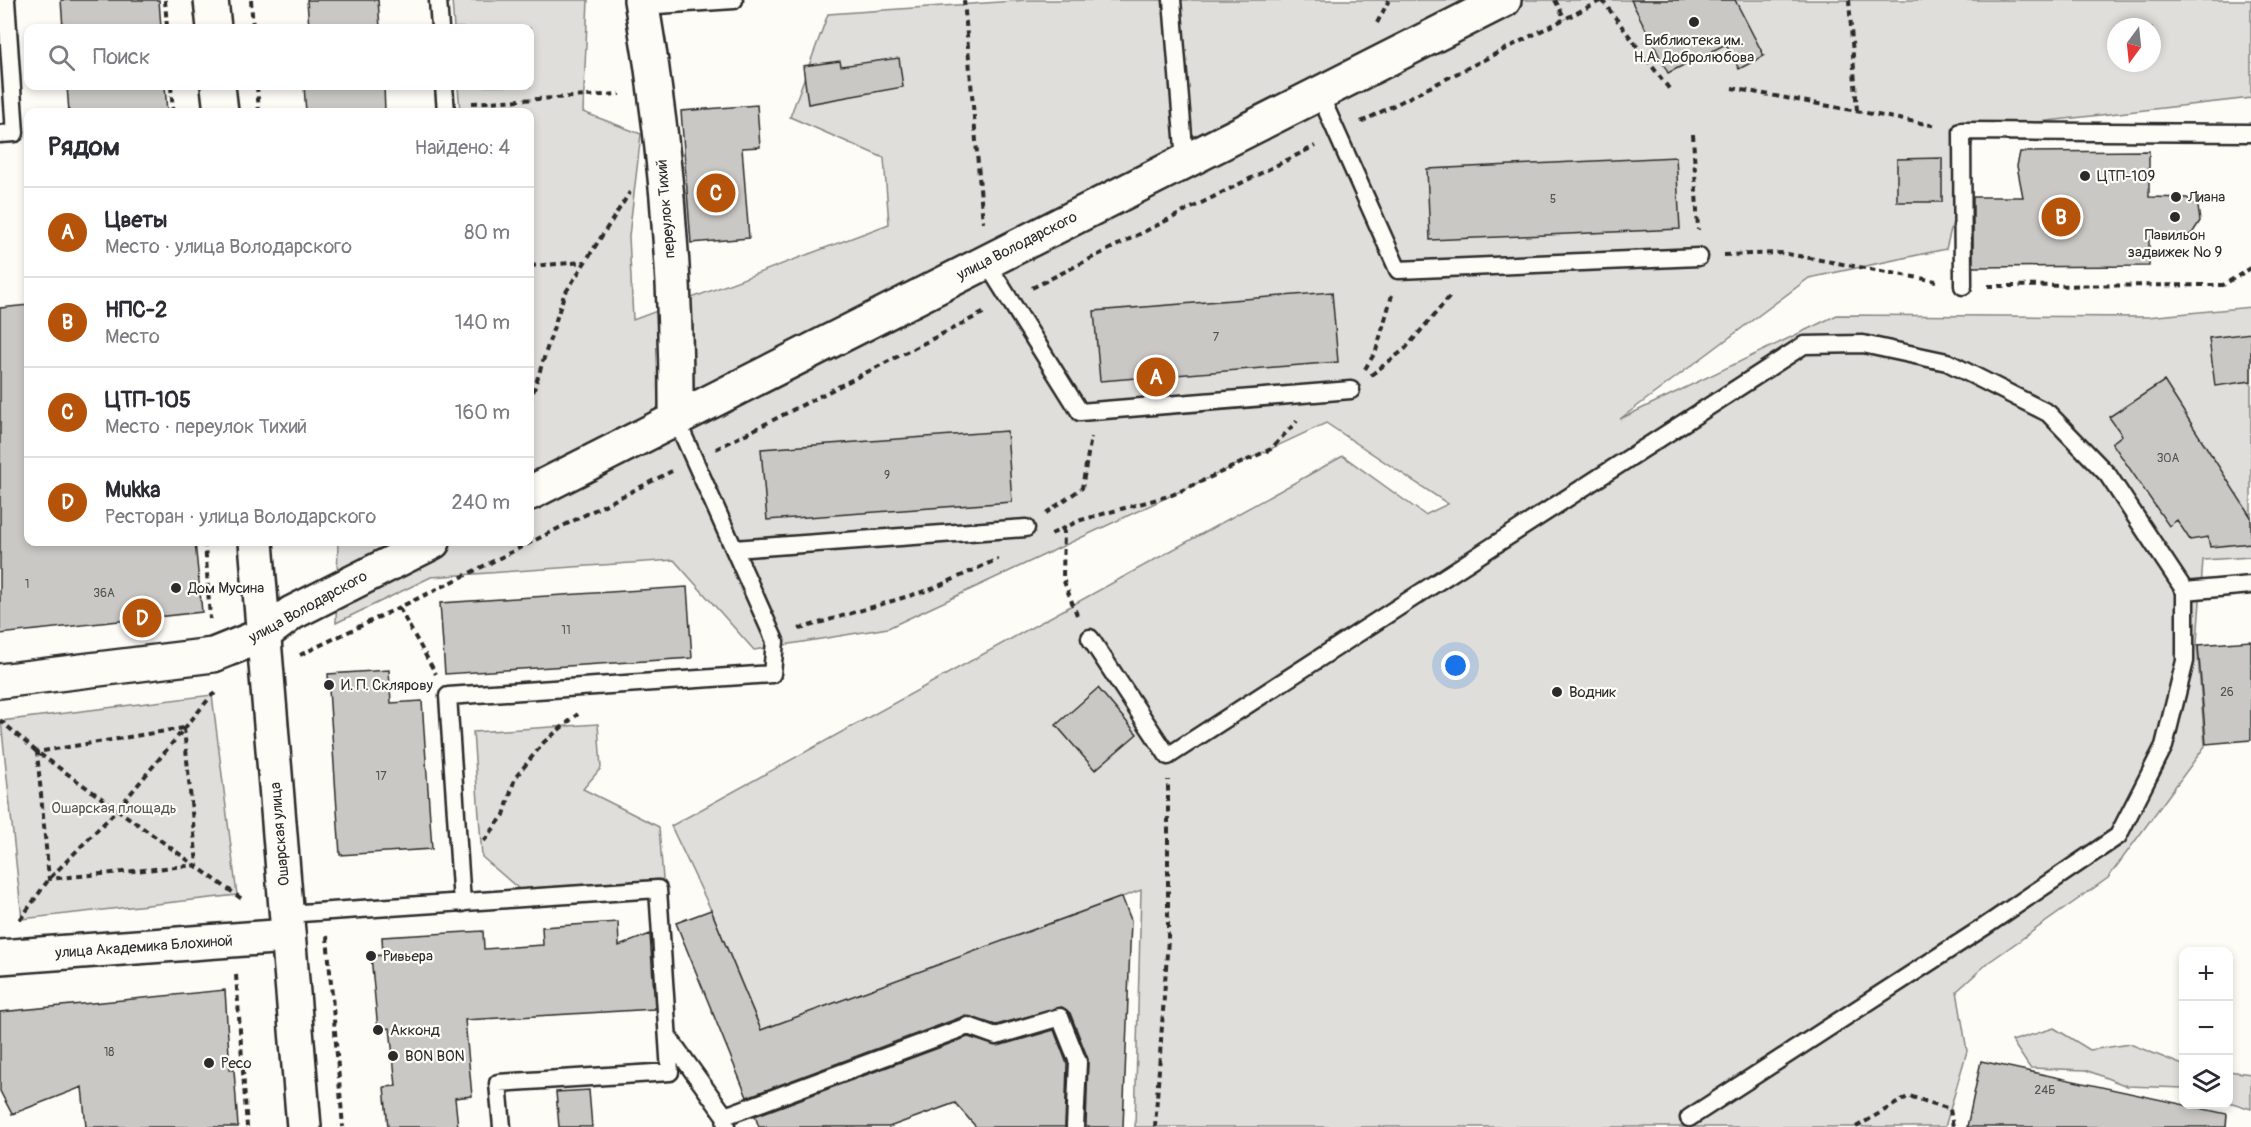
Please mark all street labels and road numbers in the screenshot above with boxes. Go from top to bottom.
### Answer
street label: переулок Тихий [652,159,680,259]
street label: улица Володарского [953,207,1080,285]
street label: улица Володарского [244,567,371,648]
street label: Ошарская улица [266,781,294,887]
street label: улица Академика Блохиной [54,931,233,963]

